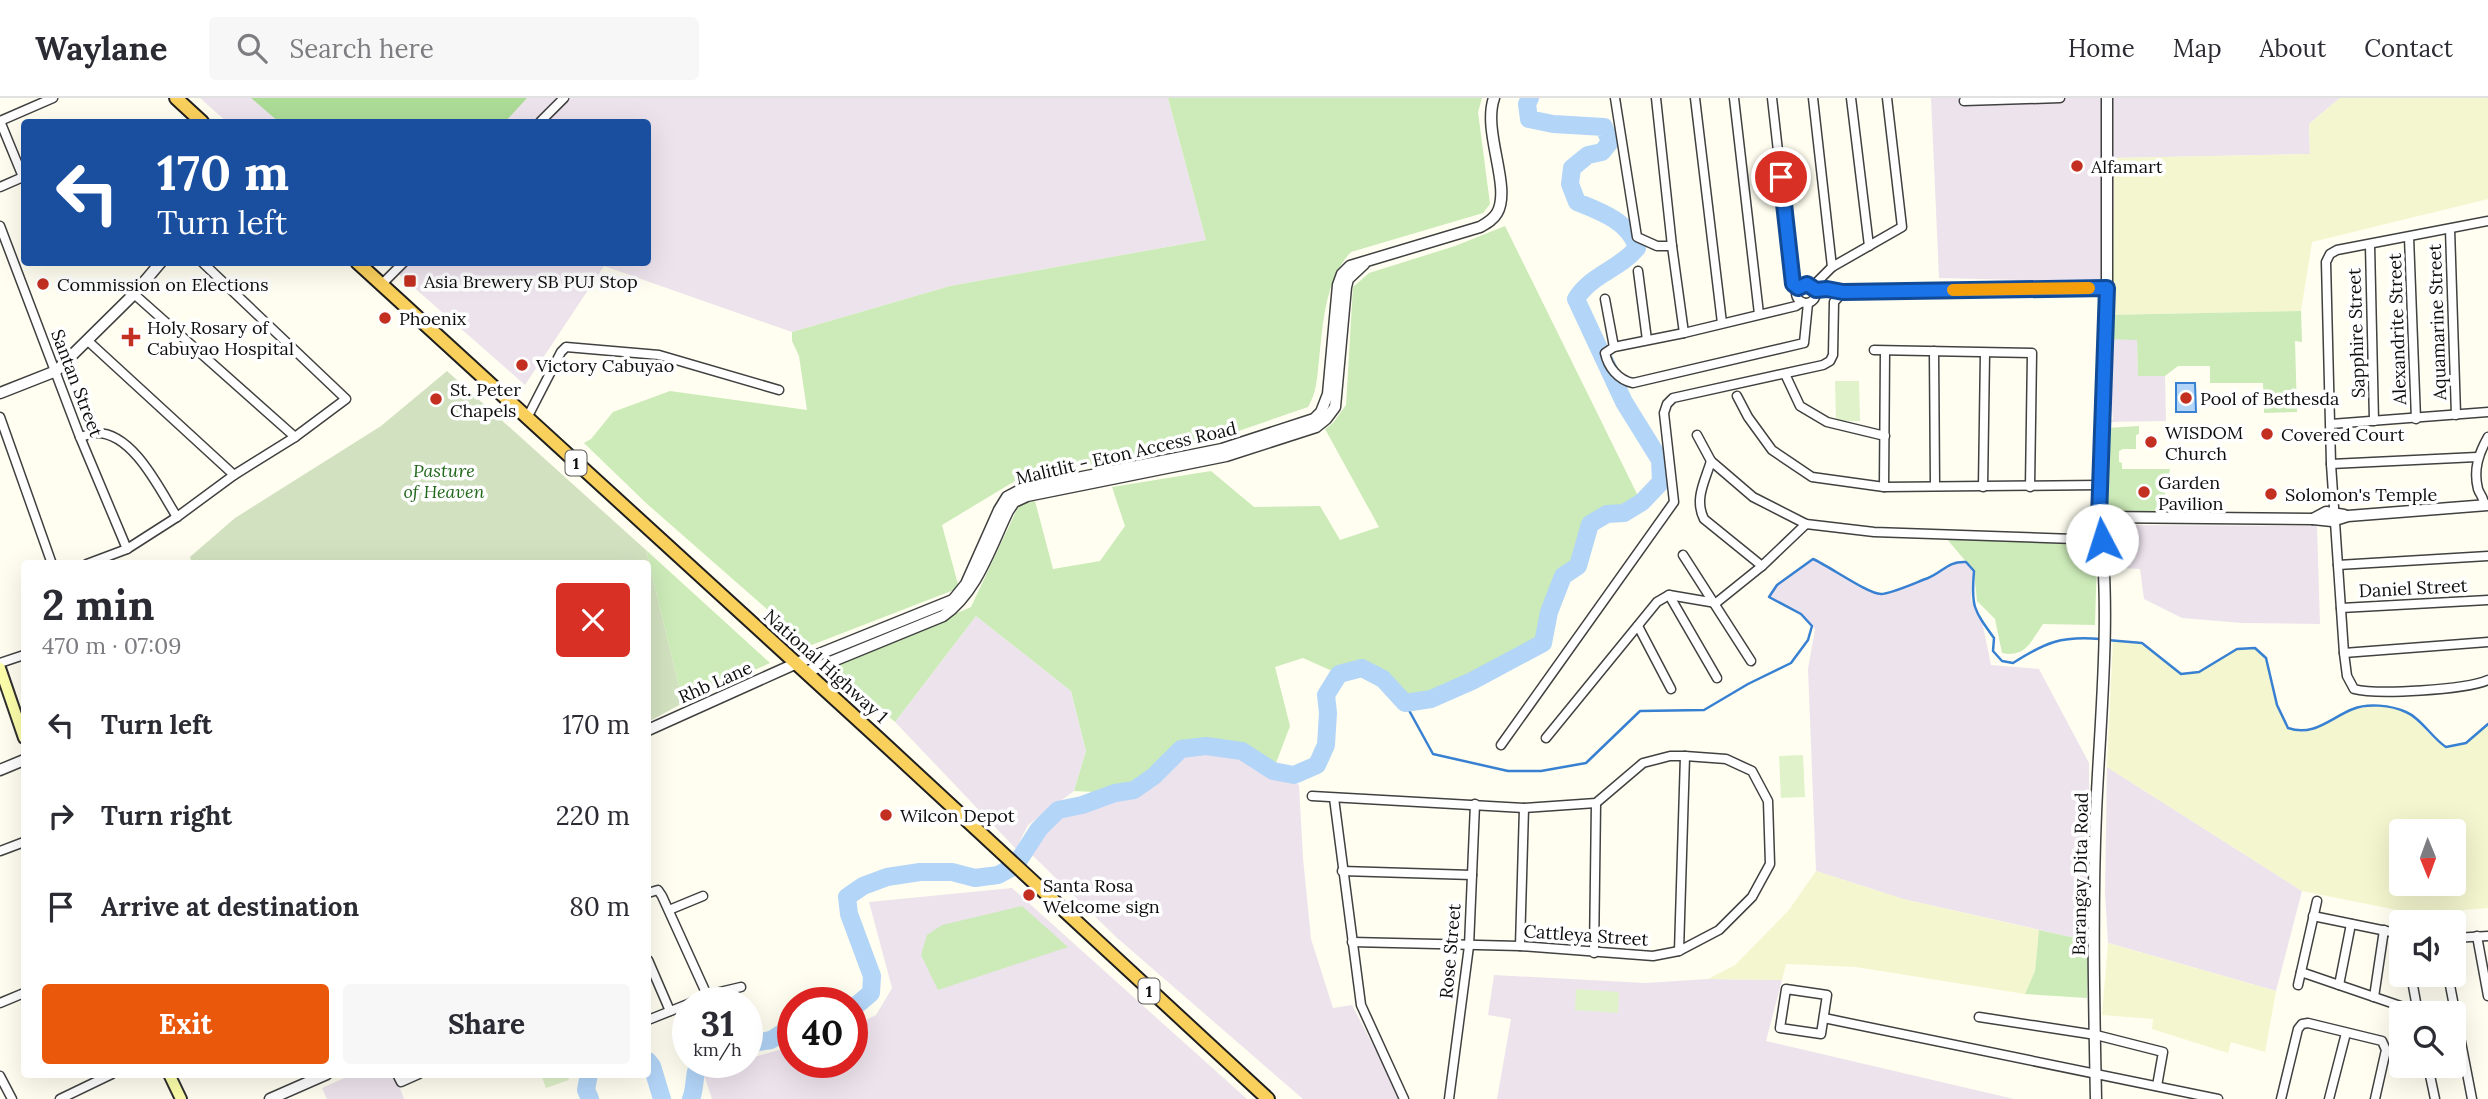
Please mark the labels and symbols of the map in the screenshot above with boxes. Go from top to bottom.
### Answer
pin [1751,147,1811,207]
place label: Alfamart [2090,155,2163,178]
marker: Alfamart [2069,158,2085,174]
street label: Aquamarine Street [2423,243,2451,402]
street label: Alexandrite Street [2383,253,2411,406]
street label: Sapphire Street [2342,268,2370,398]
place label: Asia Brewery SB PUJ Stop [423,270,638,293]
place label: Commission on Elections [57,273,269,296]
marker: Asia Brewery SB PUJ Stop [402,273,418,289]
marker: Commission on Elections [35,276,51,292]
place label: Phoenix [399,307,467,330]
marker: Phoenix [377,310,393,326]
place label: Holy Rosary of Cabuyao Hospital [147,316,294,360]
street label: Santan Street [46,326,108,440]
marker: Holy Rosary of Cabuyao Hospital [121,327,141,347]
place label: Victory Cabuyao [535,354,674,377]
marker: Victory Cabuyao [514,357,530,373]
place label: St. Peter Chapels [450,378,521,422]
place label: Pool of Bethesda [2200,387,2339,410]
marker: Pool of Bethesda [2178,390,2194,406]
marker: St. Peter Chapels [428,391,444,407]
street label: Malitlit - Eton Access Road [1013,416,1239,490]
place label: WISDOM Church [2165,421,2243,465]
place label: Covered Court [2281,423,2404,446]
marker: Covered Court [2259,426,2275,442]
marker: WISDOM Church [2143,434,2159,450]
road number: 1 [566,450,586,476]
park label: Pasture of Heaven [403,459,485,503]
place label: Garden Pavilion [2158,471,2223,515]
place label: Solomon's Temple [2285,483,2437,506]
marker: Garden Pavilion [2136,484,2152,500]
marker: Solomon's Temple [2263,486,2279,502]
position arrow [2065,503,2139,577]
street label: Daniel Street [2358,574,2468,602]
street label: National Highway 1 [759,604,893,728]
street label: Rhb Lane [675,656,756,708]
street label: Barangay Dita Road [2067,792,2093,956]
place label: Wilcon Depot [900,804,1015,827]
marker: Wilcon Depot [878,807,894,823]
north arrow [2389,819,2466,896]
place label: Santa Rosa Welcome sign [1043,874,1160,918]
marker: Santa Rosa Welcome sign [1021,887,1037,903]
street label: Rose Street [1434,902,1466,1000]
street label: Cattleya Street [1523,919,1649,951]
road number: 1 [1138,978,1160,1004]
speed limit sign: 40 [777,987,868,1078]

